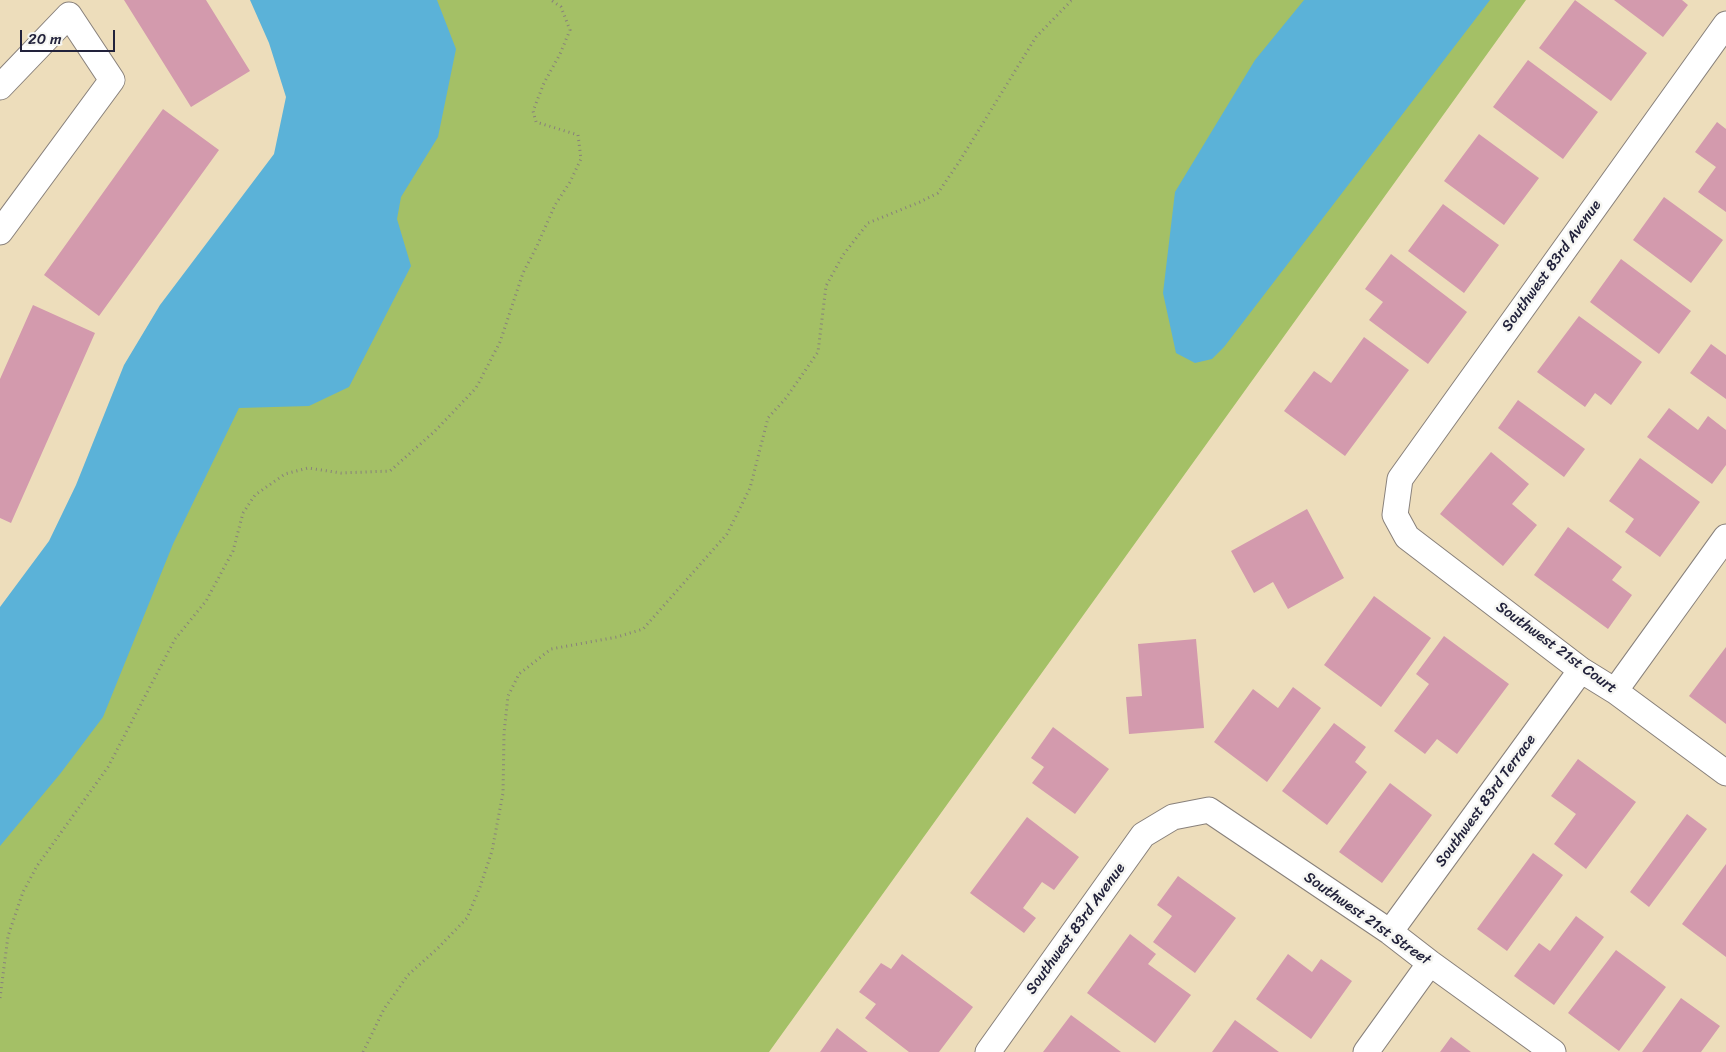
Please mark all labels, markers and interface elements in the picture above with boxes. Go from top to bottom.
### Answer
scale bar [22,20,118,52]
text: 20 m [28,26,62,52]
street label: Southwest 83rd Avenue [1498,197,1606,335]
street label: Southwest 21st Court [1492,598,1620,698]
street label: Southwest 83rd Terrace [1432,731,1540,871]
street label: Southwest 83rd Avenue [1022,860,1130,998]
street label: Southwest 21st Street [1300,868,1434,970]

